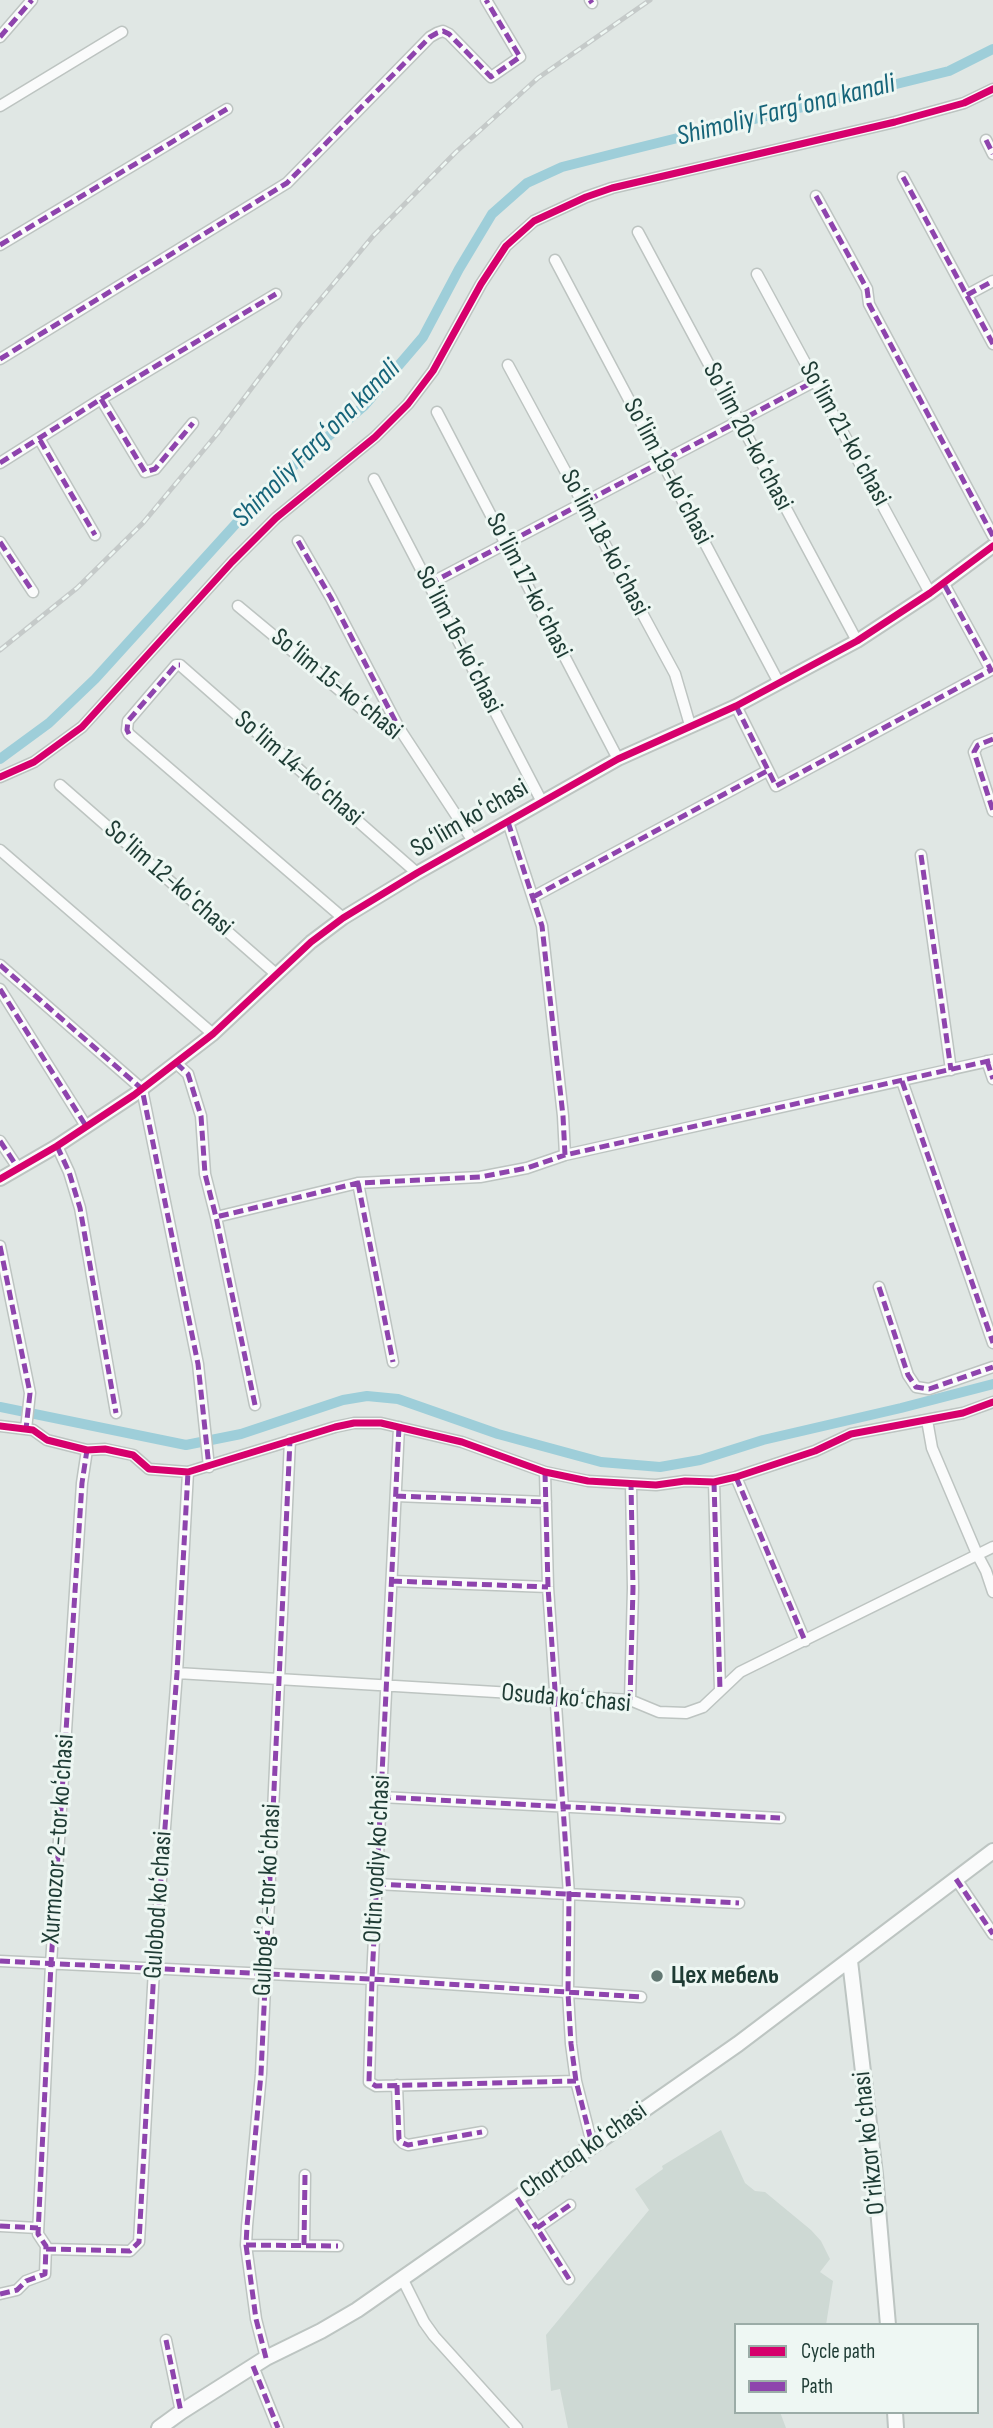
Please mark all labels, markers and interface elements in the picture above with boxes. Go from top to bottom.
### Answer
water label: Shimoliy Fargʻona kanali [673,68,899,154]
water label: Shimoliy Fargʻona kanali [226,353,408,535]
street label: Soʻlim 21-koʻchasi [792,356,896,512]
street label: Soʻlim 20-koʻchasi [695,358,799,516]
street label: Soʻlim 19-koʻchasi [616,394,718,550]
street label: Soʻlim 18-koʻchasi [553,465,655,621]
street label: Soʻlim 17-koʻchasi [478,508,578,664]
street label: Soʻlim 16-koʻchasi [408,561,508,719]
street label: Soʻlim 15-koʻchasi [264,623,408,747]
street label: Soʻlim 14-koʻchasi [227,705,369,833]
street label: Soʻlim koʻchasi [406,773,534,865]
street label: Soʻlim 12-koʻchasi [97,815,239,943]
street label: Osuda koʻchasi [500,1678,632,1720]
street label: Xurmozor 2-tor koʻchasi [36,1733,82,1945]
street label: Oltin vodiy koʻchasi [358,1774,398,1944]
street label: Gulbogʻ 2-tor koʻchasi [247,1803,289,1997]
street label: Gulobod koʻchasi [138,1830,180,1980]
place label: Цех мебель [671,1960,779,1992]
marker: Цех мебель [649,1968,665,1984]
street label: Oʻrikzor koʻchasi [847,2070,893,2216]
street label: Chortoq koʻchasi [515,2096,653,2206]
legend [734,2323,979,2414]
text: Cycle path [801,2339,875,2364]
text: Path [801,2374,833,2399]

